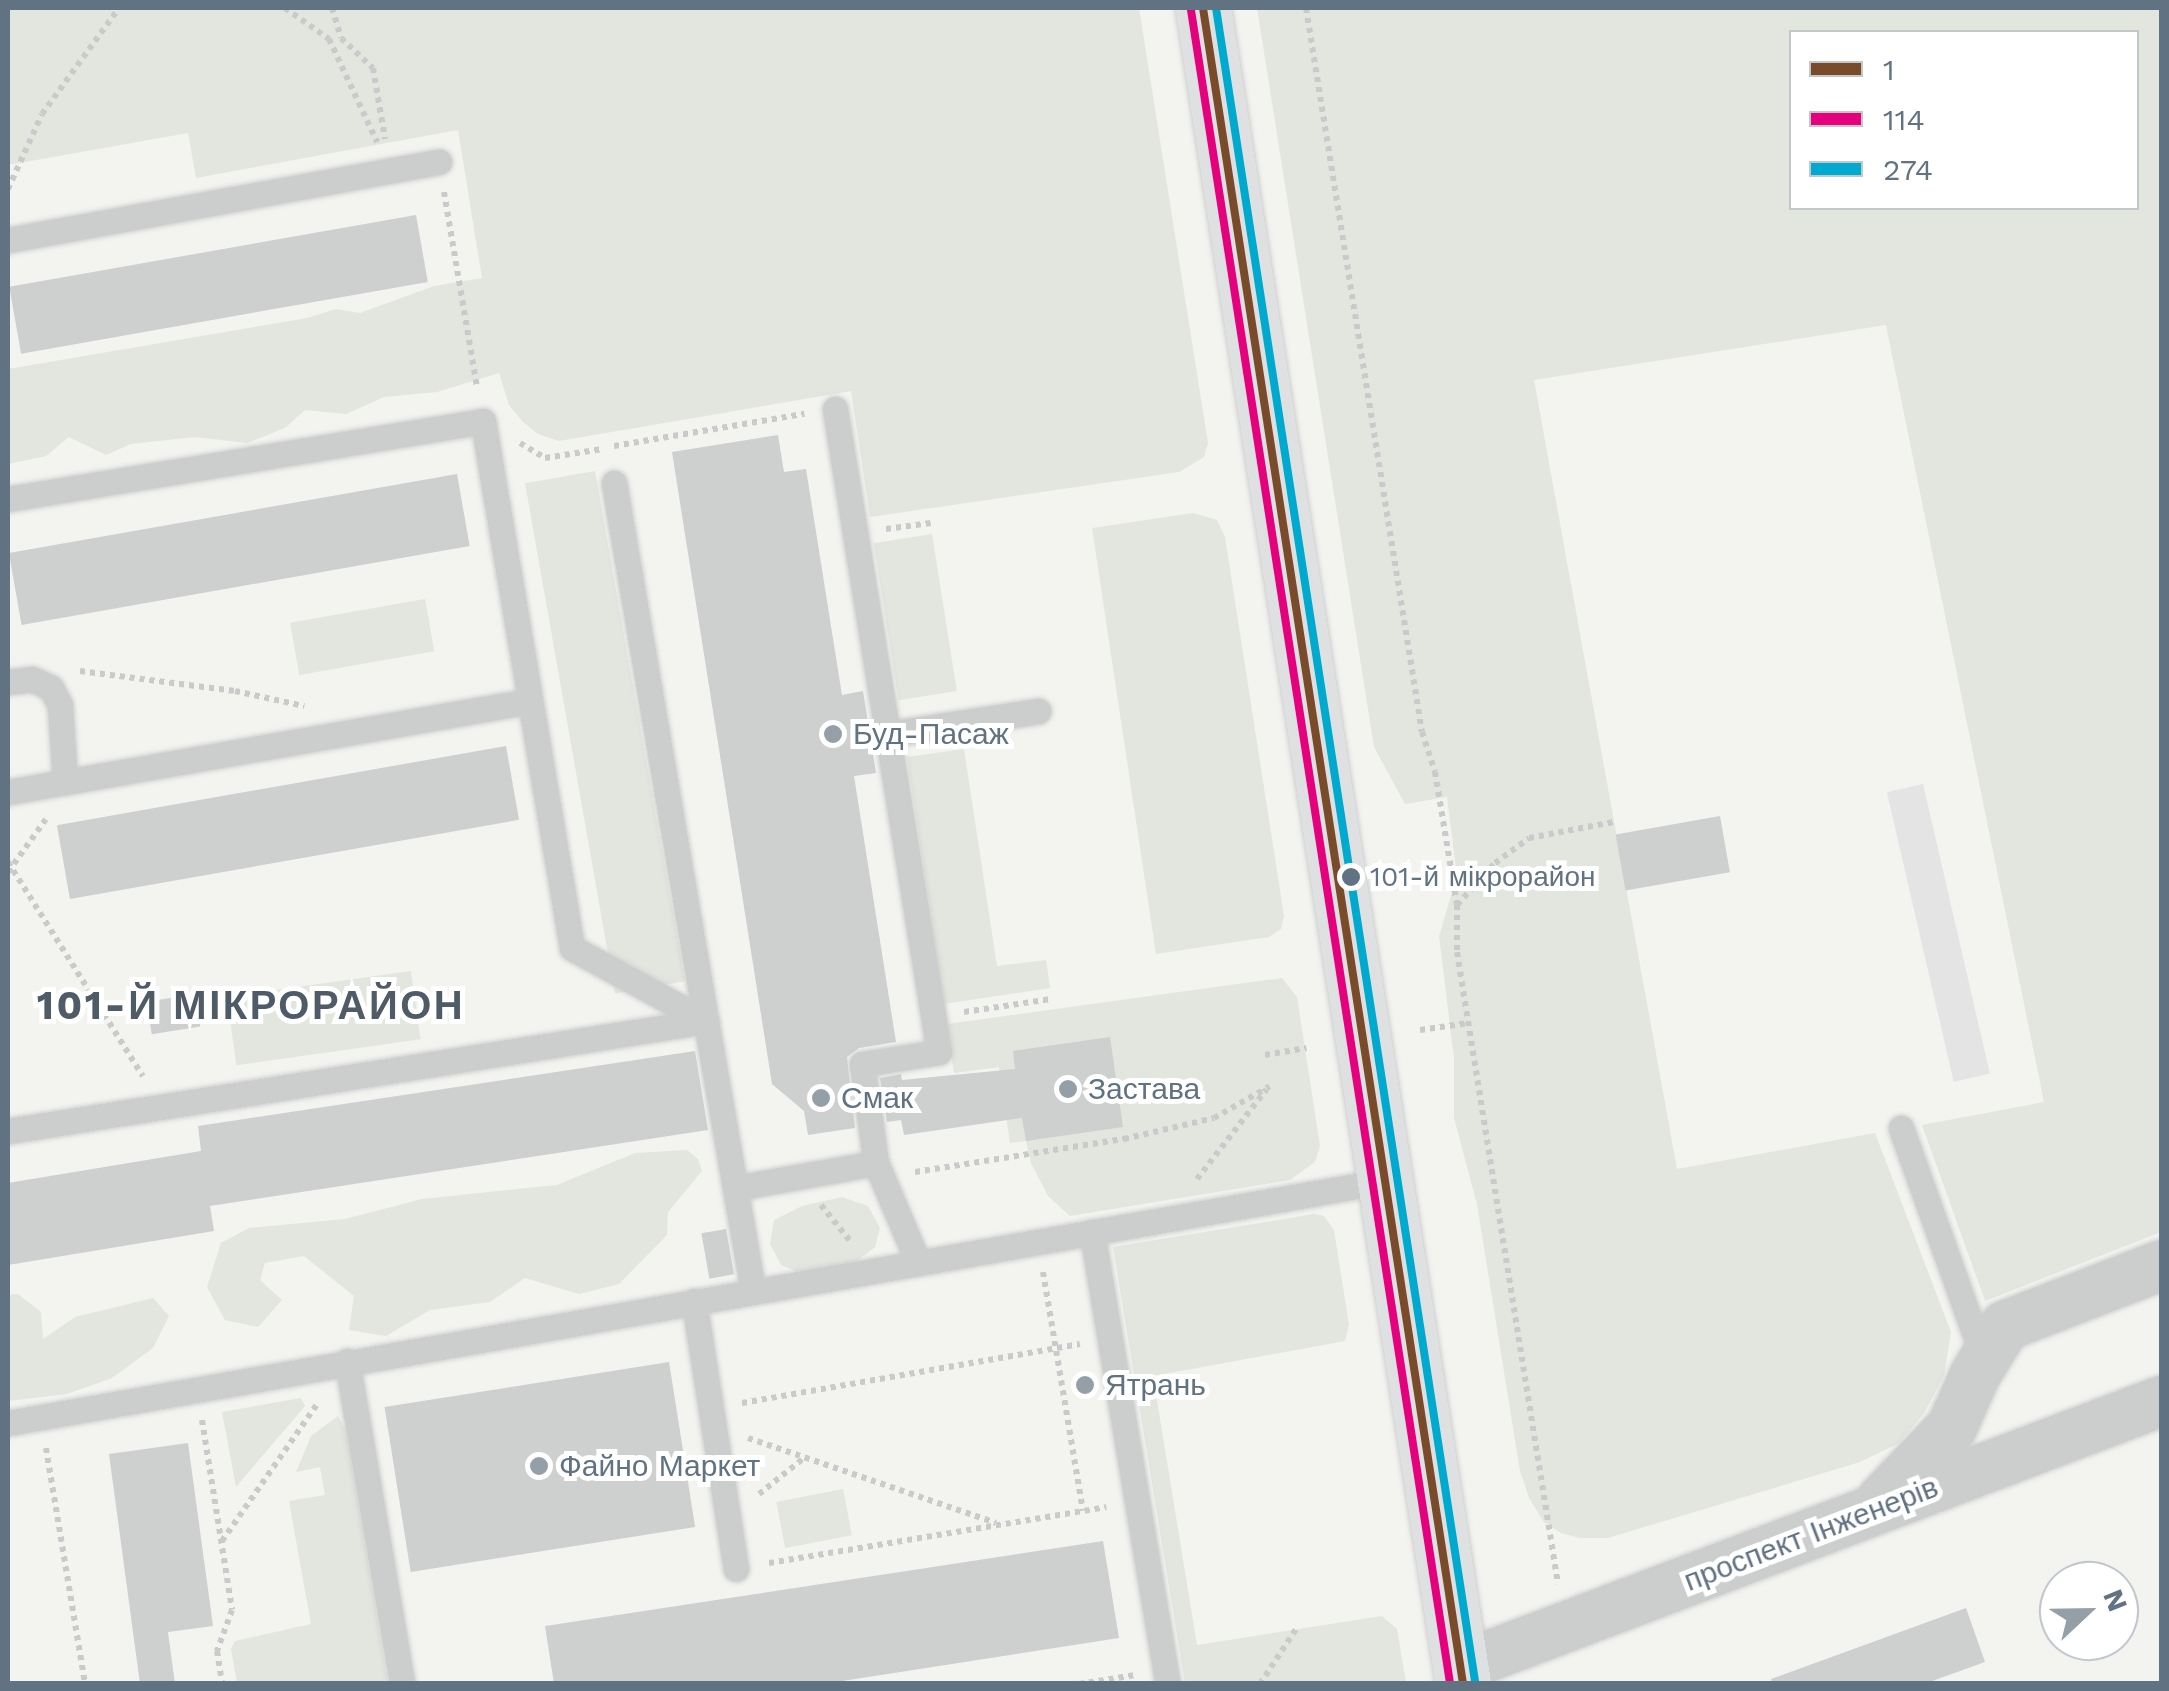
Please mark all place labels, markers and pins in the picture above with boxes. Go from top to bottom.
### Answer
place label: Буд-Пасаж [853,716,1009,752]
marker: Буд-Пасаж [822,723,844,745]
place label: 101-й мікрорайон [1370,860,1595,894]
marker: 101-й мікрорайон [1341,867,1361,887]
place label: Застава [1088,1071,1200,1107]
marker: Застава [1057,1078,1079,1100]
place label: Смак [841,1080,913,1116]
marker: Смак [810,1087,832,1109]
place label: Ятрань [1105,1367,1206,1403]
marker: Ятрань [1074,1374,1096,1396]
place label: Файно Маркет [559,1448,760,1484]
marker: Файно Маркет [528,1455,550,1477]

